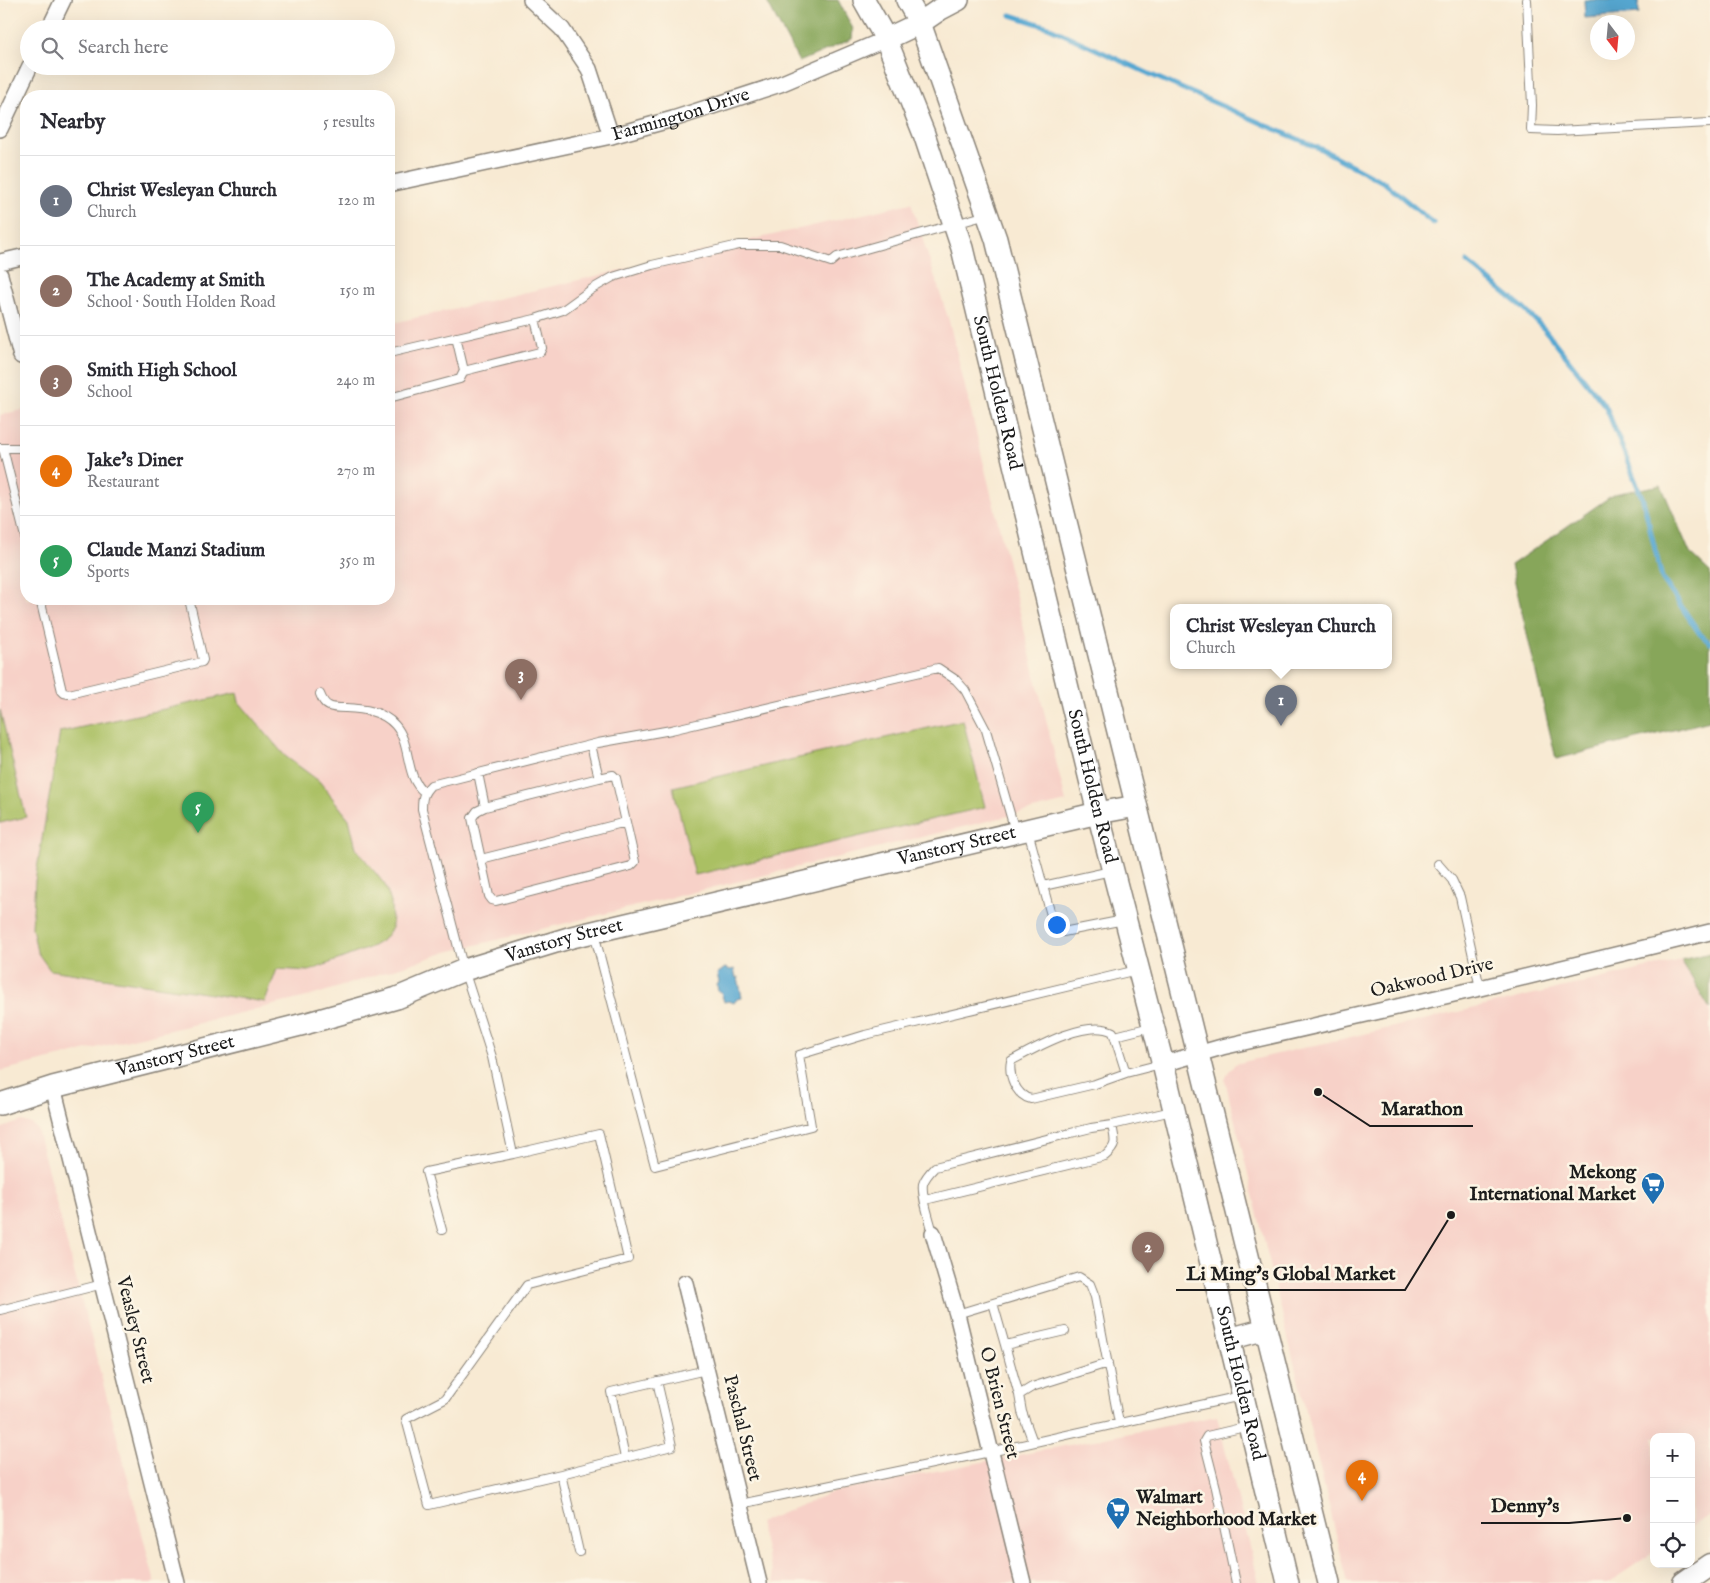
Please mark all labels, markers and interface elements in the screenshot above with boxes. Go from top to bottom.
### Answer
north arrow [1590,15,1635,60]
search box [20,20,395,75]
icon: search [38,34,66,62]
text: Search here [78,36,169,60]
street label: Farmington Drive [609,83,753,147]
text: Nearby [40,109,105,136]
text: 5 results [323,113,375,133]
text: Christ Wesleyan Church [87,179,277,203]
text: 1 [53,191,59,211]
text: 120 m [338,191,375,211]
text: Church [87,203,136,223]
text: The Academy at Smith [87,269,265,293]
text: 2 [52,281,60,301]
text: 150 m [340,281,375,301]
text: School · South Holden Road [87,293,276,313]
street label: South Holden Road [967,313,1027,473]
text: Smith High School [87,359,237,383]
text: 3 [53,371,59,391]
text: 240 m [336,371,375,391]
text: School [87,383,132,403]
text: Jake's Diner [87,449,183,473]
text: 4 [52,461,60,481]
text: 270 m [336,461,375,481]
text: Restaurant [87,473,160,493]
text: Claude Manzi Stadium [87,539,265,563]
text: 5 [53,551,59,571]
text: 350 m [340,551,375,571]
text: Sports [87,563,129,583]
popup [1170,604,1392,669]
text: Christ Wesleyan Church [1186,615,1376,639]
text: Church [1186,639,1235,659]
pin: 3 [505,659,537,700]
pin: 1 [1265,685,1297,726]
street label: South Holden Road [1061,707,1123,867]
pin: 5 [182,792,214,833]
street label: Vanstory Street [894,821,1019,872]
your location [1044,912,1070,938]
street label: Vanstory Street [502,913,626,969]
street label: Oakwood Drive [1368,952,1496,1004]
street label: Vanstory Street [113,1030,237,1083]
callout: Marathon [1370,1091,1473,1126]
text: Marathon [1381,1097,1463,1122]
place label: Mekong International Market [1470,1161,1637,1207]
supermarket icon: Mekong International Market [1640,1171,1666,1205]
pin: 2 [1132,1232,1164,1273]
callout: Li Ming's Global Market [1176,1255,1405,1290]
text: Li Ming's Global Market [1186,1262,1396,1287]
street label: Veasley Street [110,1273,160,1387]
street label: South Holden Road [1210,1304,1270,1464]
street label: O Brien Street [973,1344,1025,1462]
street label: Paschal Street [717,1372,767,1484]
map controls [1650,1433,1695,1568]
button: + [1650,1433,1695,1478]
pin: 4 [1346,1460,1378,1501]
button: − [1650,1478,1695,1523]
place label: Walmart Neighborhood Market [1135,1486,1317,1532]
callout: Denny's [1481,1488,1569,1523]
text: Denny's [1491,1494,1559,1519]
supermarket icon: Walmart Neighborhood Market [1105,1496,1131,1530]
button: locate [1650,1523,1695,1568]

